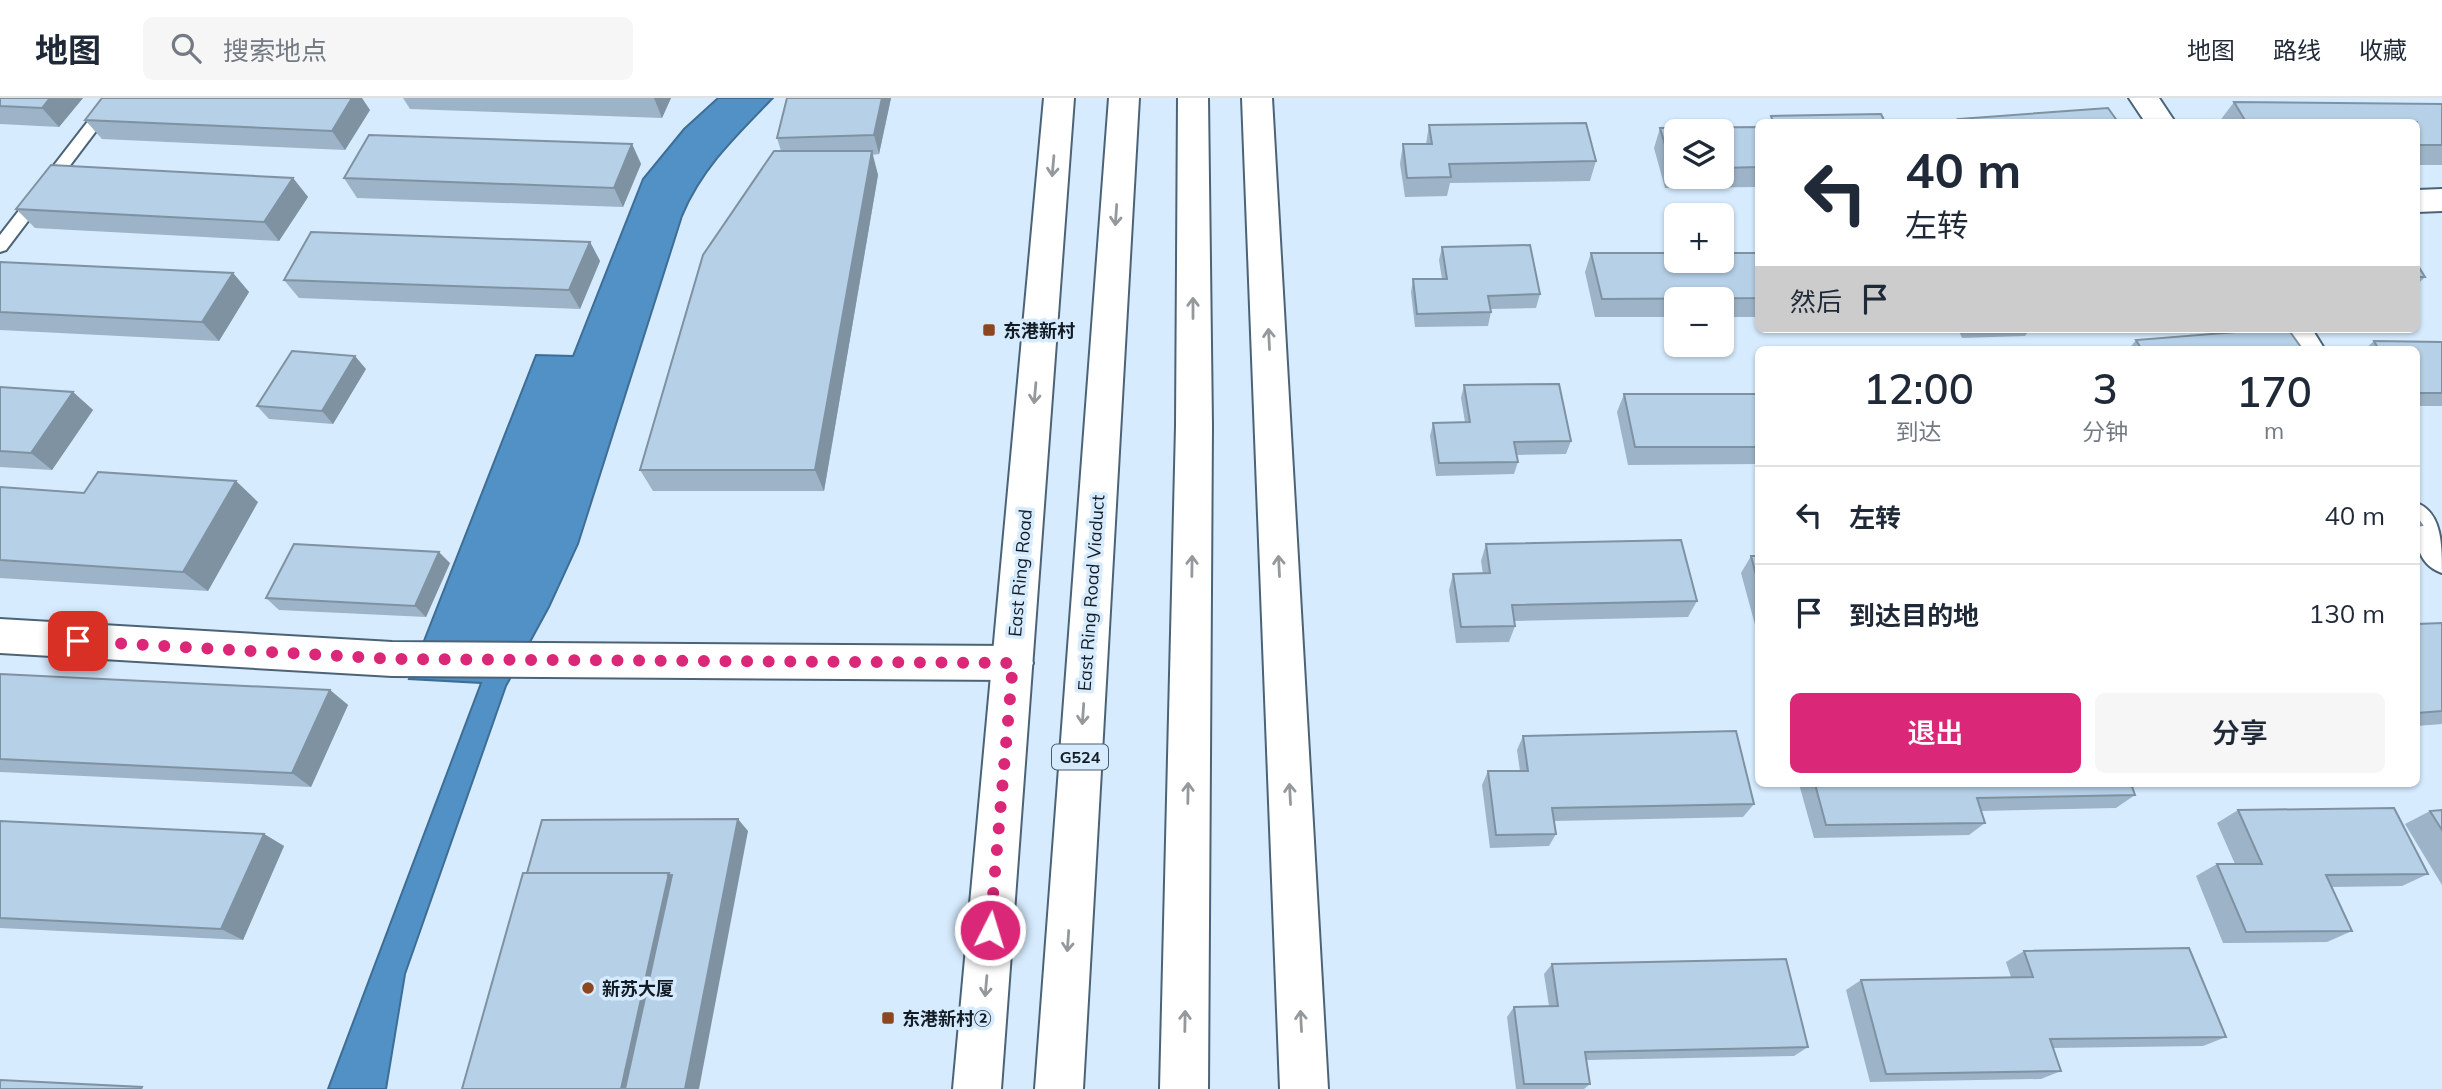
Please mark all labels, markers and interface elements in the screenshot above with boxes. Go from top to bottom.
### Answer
search box [143,17,633,80]
text: 地图 [35,29,101,70]
icon: search [167,29,205,67]
text: 搜索地点 [223,34,327,67]
text: 地图 [2187,35,2235,65]
text: 路线 [2273,35,2321,65]
text: 收藏 [2359,35,2407,65]
map controls [1664,119,1734,357]
button: layers [1664,119,1734,189]
text: 40 m [1905,139,2021,200]
icon: left [1790,147,1881,238]
one-way arrow [1046,154,1059,177]
one-way arrow [1109,203,1122,226]
button: + [1664,203,1734,273]
text: 左转 [1905,205,1969,245]
icon: arrive [1856,280,1894,318]
text: 然后 [1790,285,1842,318]
button: − [1664,287,1734,357]
one-way arrow [1186,297,1200,320]
place label: 东港新村 [1003,319,1075,342]
marker: 东港新村 [981,322,997,338]
one-way arrow [1262,328,1275,351]
text: 12:00 [1863,362,1974,415]
text: 3 [2092,362,2118,415]
text: 170 [2236,365,2312,418]
one-way arrow [1028,381,1041,404]
text: m [2264,416,2284,445]
text: 到达 [1896,417,1942,446]
text: 分钟 [2082,417,2128,446]
street label: East Ring Road Viaduct [1073,494,1109,692]
icon: left [1790,496,1828,534]
text: 40 m [2324,499,2385,532]
text: 左转 [1849,501,1901,534]
street label: East Ring Road [1003,508,1037,638]
one-way arrow [1185,555,1198,578]
one-way arrow [1273,555,1286,578]
icon: arrive [1790,594,1828,632]
text: 130 m [2309,597,2385,630]
text: 到达目的地 [1849,599,1979,632]
pin [48,611,108,671]
icon: arrive [59,622,97,660]
button: 退出 [1790,693,2081,773]
button: 分享 [2095,693,2385,773]
one-way arrow [1076,702,1089,724]
road number: G524 [1052,744,1108,770]
one-way arrow [1182,782,1195,805]
one-way arrow [1284,782,1297,805]
position arrow [953,893,1027,967]
one-way arrow [1061,929,1074,951]
one-way arrow [979,974,992,997]
place label: 新苏大厦 [602,977,674,1000]
marker: 新苏大厦 [580,980,596,996]
place label: 东港新村② [902,1007,992,1030]
marker: 东港新村② [880,1010,896,1026]
one-way arrow [1178,1010,1192,1033]
one-way arrow [1294,1010,1307,1033]

